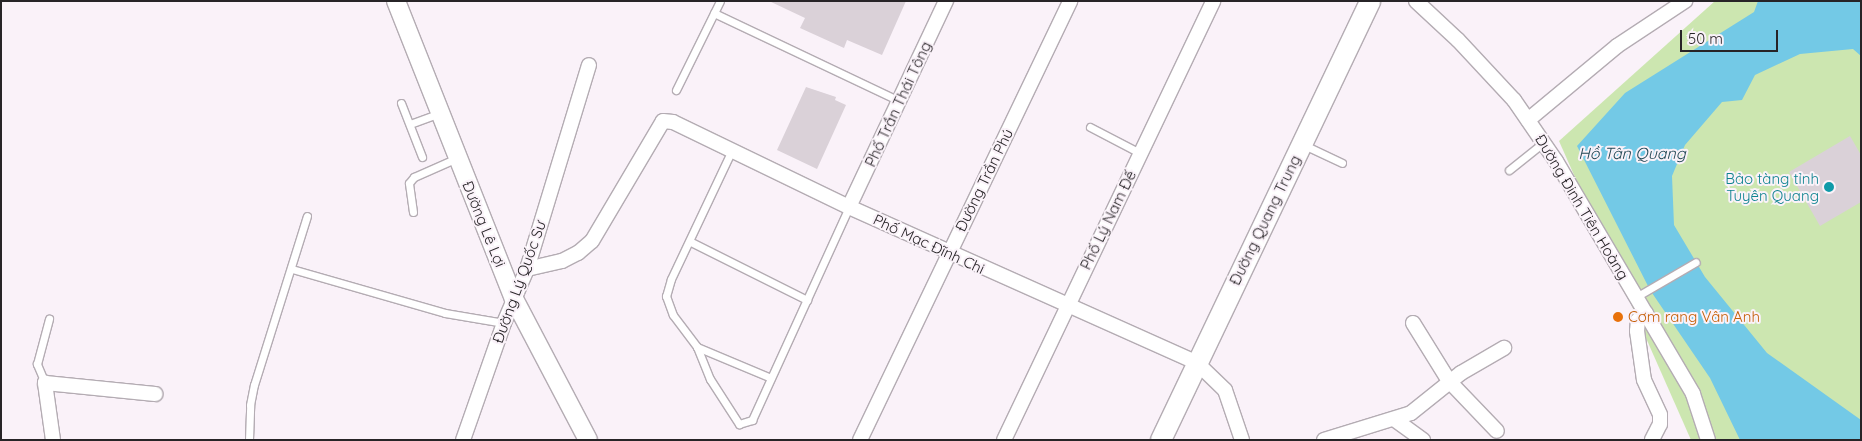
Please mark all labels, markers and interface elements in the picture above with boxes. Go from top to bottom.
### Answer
scale bar [1682,20,1780,52]
text: 50 m [1688,29,1723,48]
street label: Phố Trần Thái Tông [861,38,935,170]
street label: Đường Trần Phú [951,126,1017,234]
street label: Đường Đinh Tiên Hoàng [1531,131,1633,283]
water label: Hồ Tân Quang [1578,143,1686,163]
street label: Đường Quang Trung [1226,152,1304,288]
street label: Phố Lý Nam Đế [1076,168,1140,272]
place label: Bảo tàng tỉnh Tuyên Quang [1725,169,1819,204]
street label: Đường Lê Lợi [459,178,509,270]
marker: Bảo tàng tỉnh Tuyên Quang [1823,181,1835,193]
street label: Phố Mạc Đĩnh Chi [870,210,988,278]
street label: Đường Lý Quốc Sư [489,218,549,346]
place label: Cơm rang Vân Anh [1628,308,1760,326]
marker: Cơm rang Vân Anh [1612,311,1624,323]

